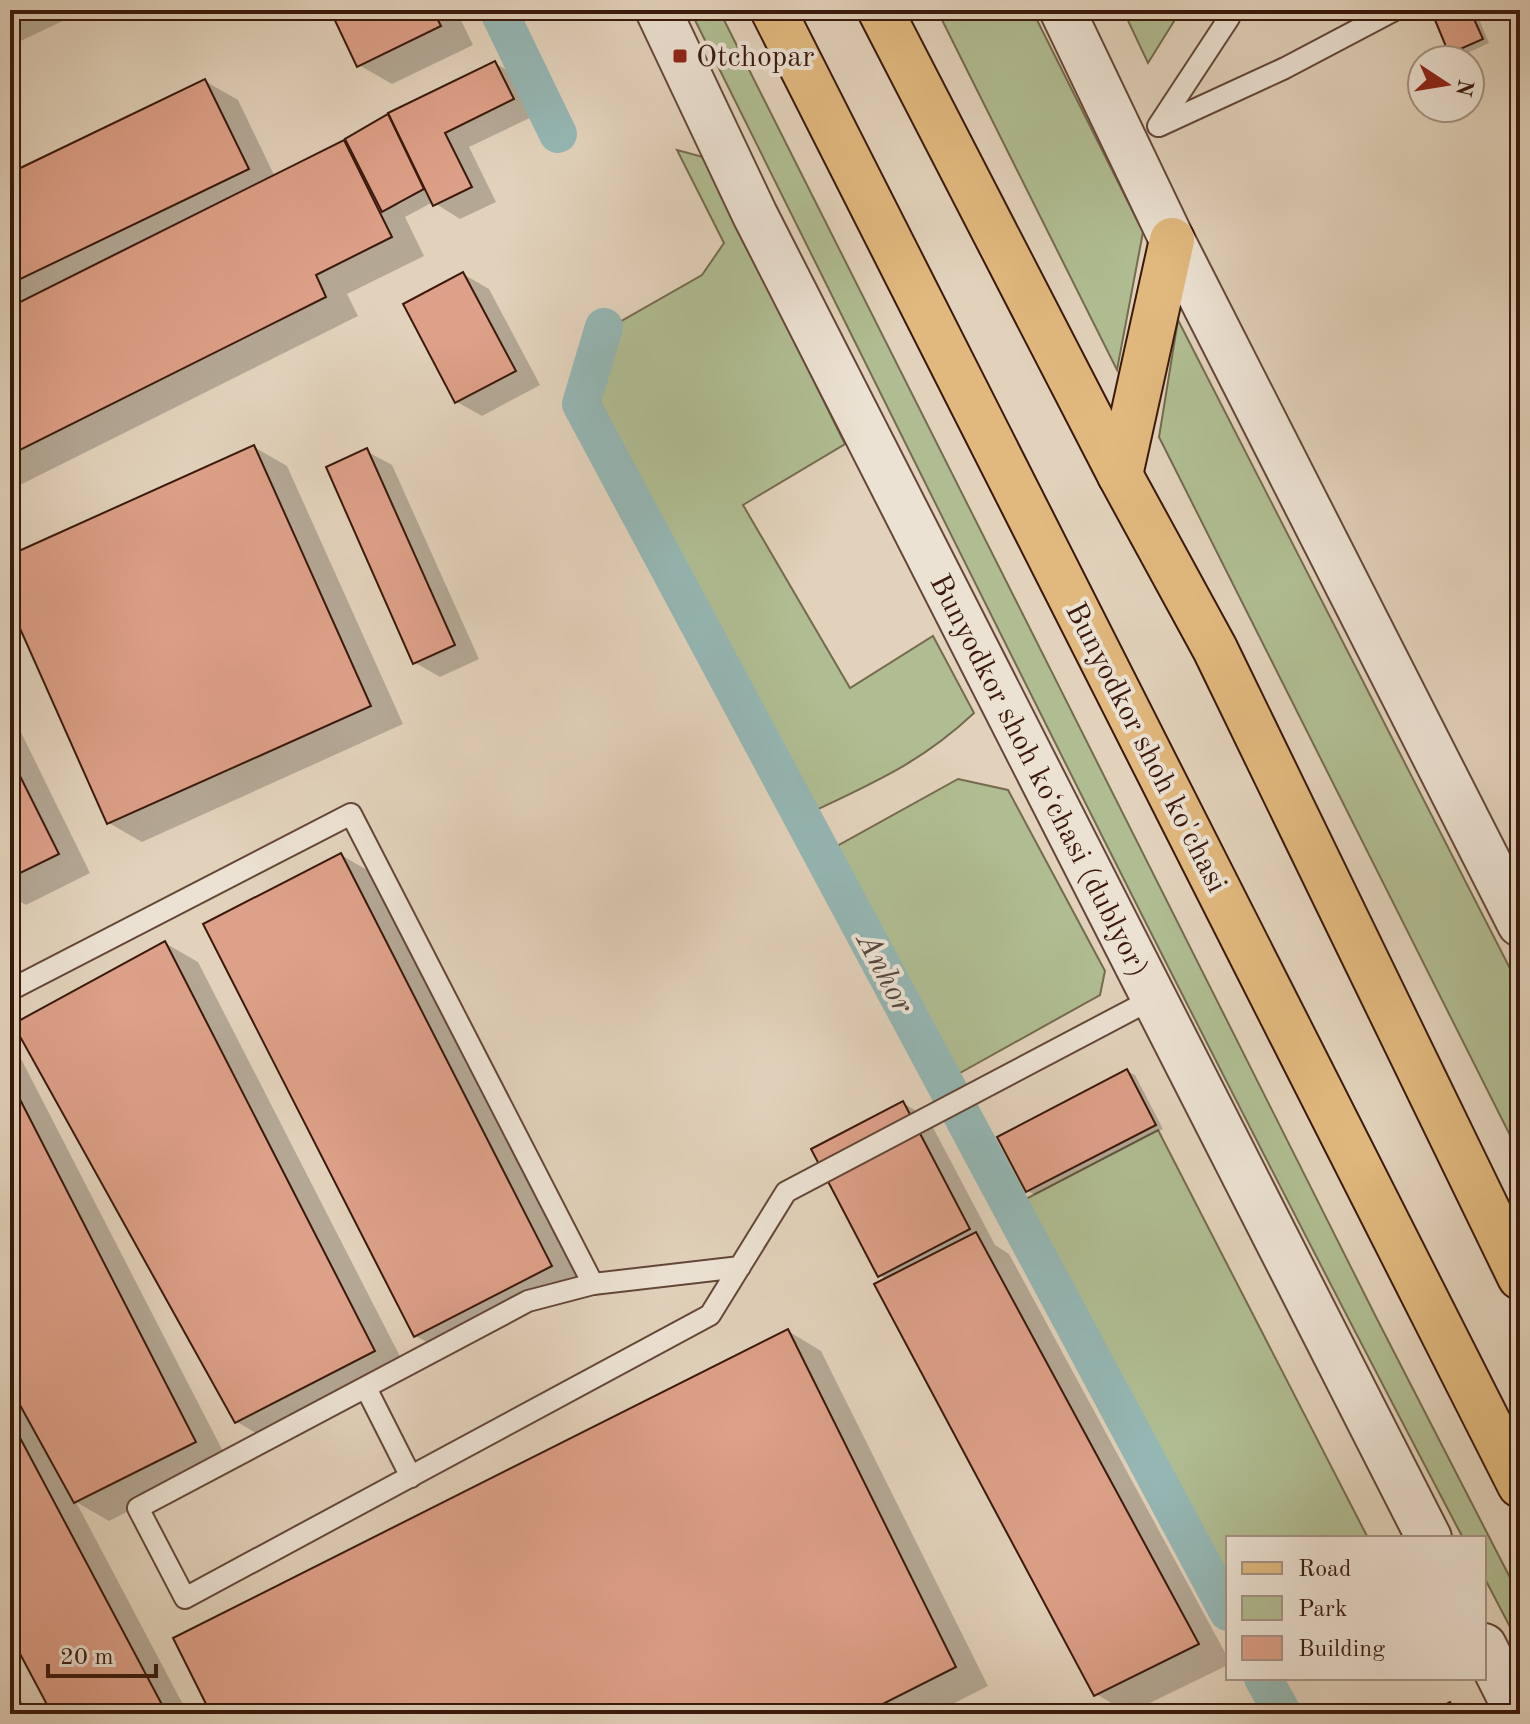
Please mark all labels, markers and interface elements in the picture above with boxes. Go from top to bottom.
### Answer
place label: Otchopar [696,43,814,73]
north arrow [1406,44,1486,124]
marker: Otchopar [671,47,689,65]
text: N [1451,77,1476,98]
street label: Bunyodkor shoh koʻchasi (dublyor) [923,570,1153,982]
street label: Bunyodkor shoh ko'chasi [1059,598,1231,898]
water label: Anhor [848,926,918,1020]
legend [1226,1536,1486,1680]
text: Road [1298,1558,1351,1582]
text: Park [1298,1598,1347,1622]
scale bar [48,1628,156,1678]
text: Building [1298,1638,1385,1662]
text: 20 m [60,1646,114,1670]

